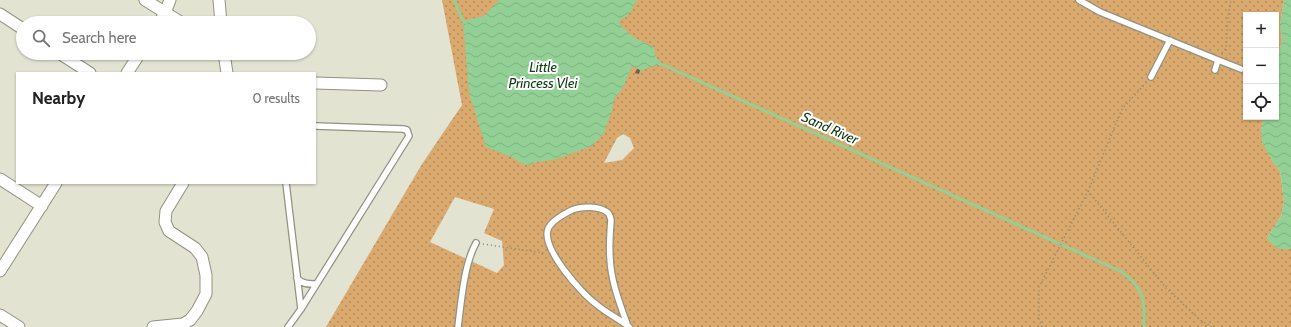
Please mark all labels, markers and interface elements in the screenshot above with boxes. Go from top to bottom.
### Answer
map controls [1243,12,1279,120]
button: + [1243,12,1279,48]
search box [16,16,316,60]
icon: search [30,27,52,49]
text: Search here [62,29,137,47]
button: − [1243,48,1279,84]
water label: Little Princess Vlei [509,58,578,92]
button: locate [1243,84,1279,120]
text: Nearby [32,88,85,108]
text: 0 results [252,90,300,106]
water label: Sand River [799,108,862,149]

